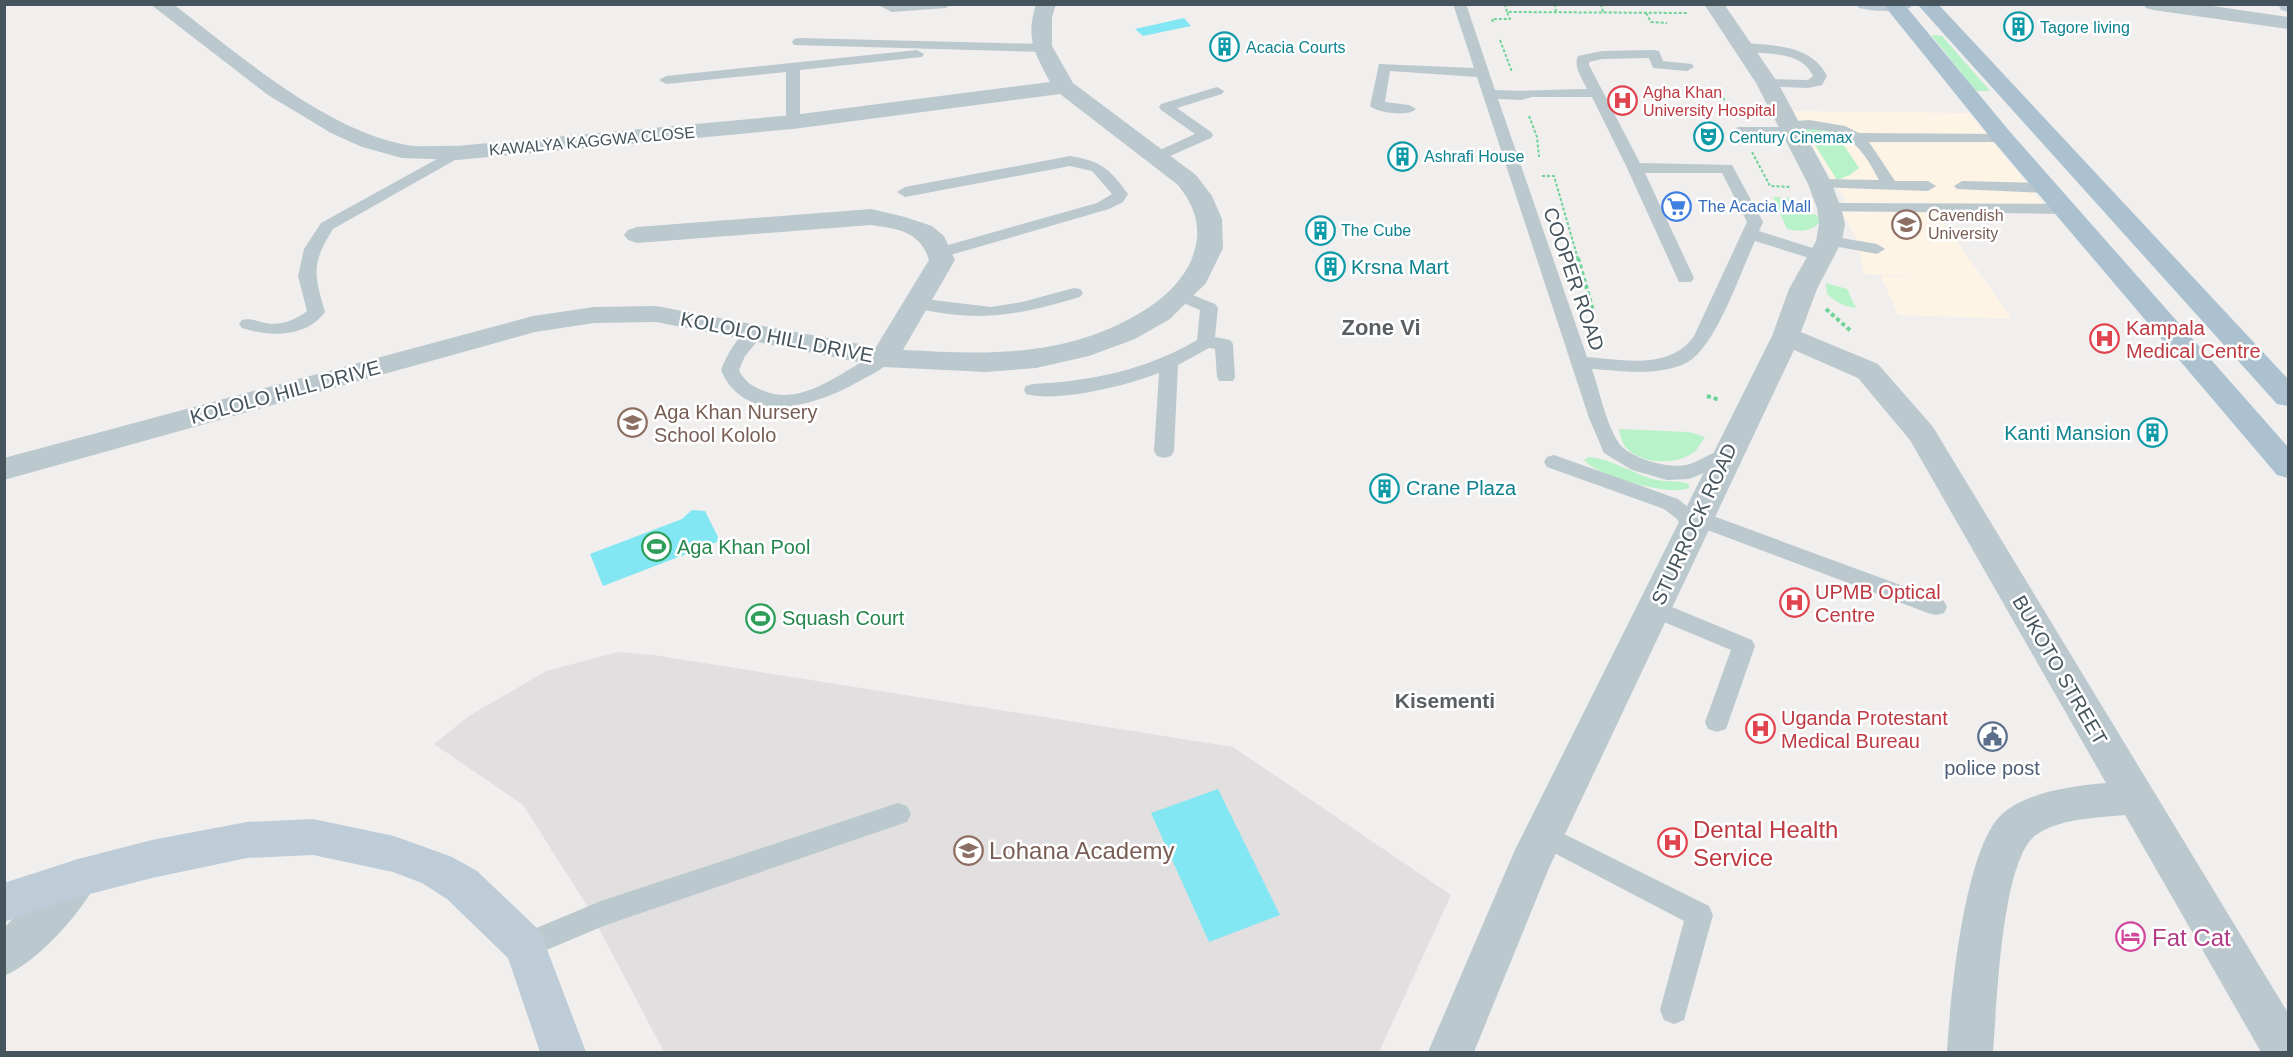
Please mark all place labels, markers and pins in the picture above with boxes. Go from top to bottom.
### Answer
building icon: Tagore living [2003,11,2035,43]
place label: Tagore living [2040,19,2130,36]
building icon: Acacia Courts [1209,31,1241,63]
place label: Acacia Courts [1246,39,1346,56]
place label: Agha Khan University Hospital [1643,84,1775,119]
hospital icon: Agha Khan University Hospital [1606,85,1638,117]
theatre icon: Century Cinemax [1692,121,1724,153]
place label: Century Cinemax [1729,129,1853,146]
building icon: Ashrafi House [1387,140,1419,172]
place label: Ashrafi House [1424,148,1525,165]
supermarket icon: The Acacia Mall [1661,190,1693,222]
place label: The Acacia Mall [1698,198,1811,215]
place label: Cavendish University [1928,207,2004,242]
school or university icon: Cavendish University [1891,208,1923,240]
building icon: The Cube [1304,214,1336,246]
place label: The Cube [1341,222,1411,239]
building icon: Krsna Mart [1314,251,1346,283]
place label: Krsna Mart [1351,256,1449,278]
place label: Kampala Medical Centre [2126,317,2261,362]
hospital icon: Kampala Medical Centre [2089,323,2121,355]
place label: Aga Khan Nursery School Kololo [654,401,817,446]
school or university icon: Aga Khan Nursery School Kololo [617,407,649,439]
building icon: Kanti Mansion [2136,417,2168,449]
place label: Kanti Mansion [2004,422,2131,444]
building icon: Crane Plaza [1369,472,1401,504]
place label: Crane Plaza [1406,477,1517,499]
sports icon: Aga Khan Pool [640,531,672,563]
place label: Aga Khan Pool [677,536,810,558]
place label: UPMB Optical Centre [1815,581,1941,626]
hospital icon: UPMB Optical Centre [1778,587,1810,619]
sports icon: Squash Court [745,602,777,634]
place label: Squash Court [782,607,905,629]
place label: Uganda Protestant Medical Bureau [1781,707,1948,752]
hospital icon: Uganda Protestant Medical Bureau [1744,713,1776,745]
public building icon: police post [1976,721,2008,753]
place label: police post [1944,757,2040,779]
place label: Dental Health Service [1693,816,1838,871]
hospital icon: Dental Health Service [1656,827,1688,859]
school or university icon: Lohana Academy [952,834,984,866]
place label: Lohana Academy [989,837,1174,864]
hotel icon: Fat Cat [2115,921,2147,953]
place label: Fat Cat [2152,924,2231,951]

